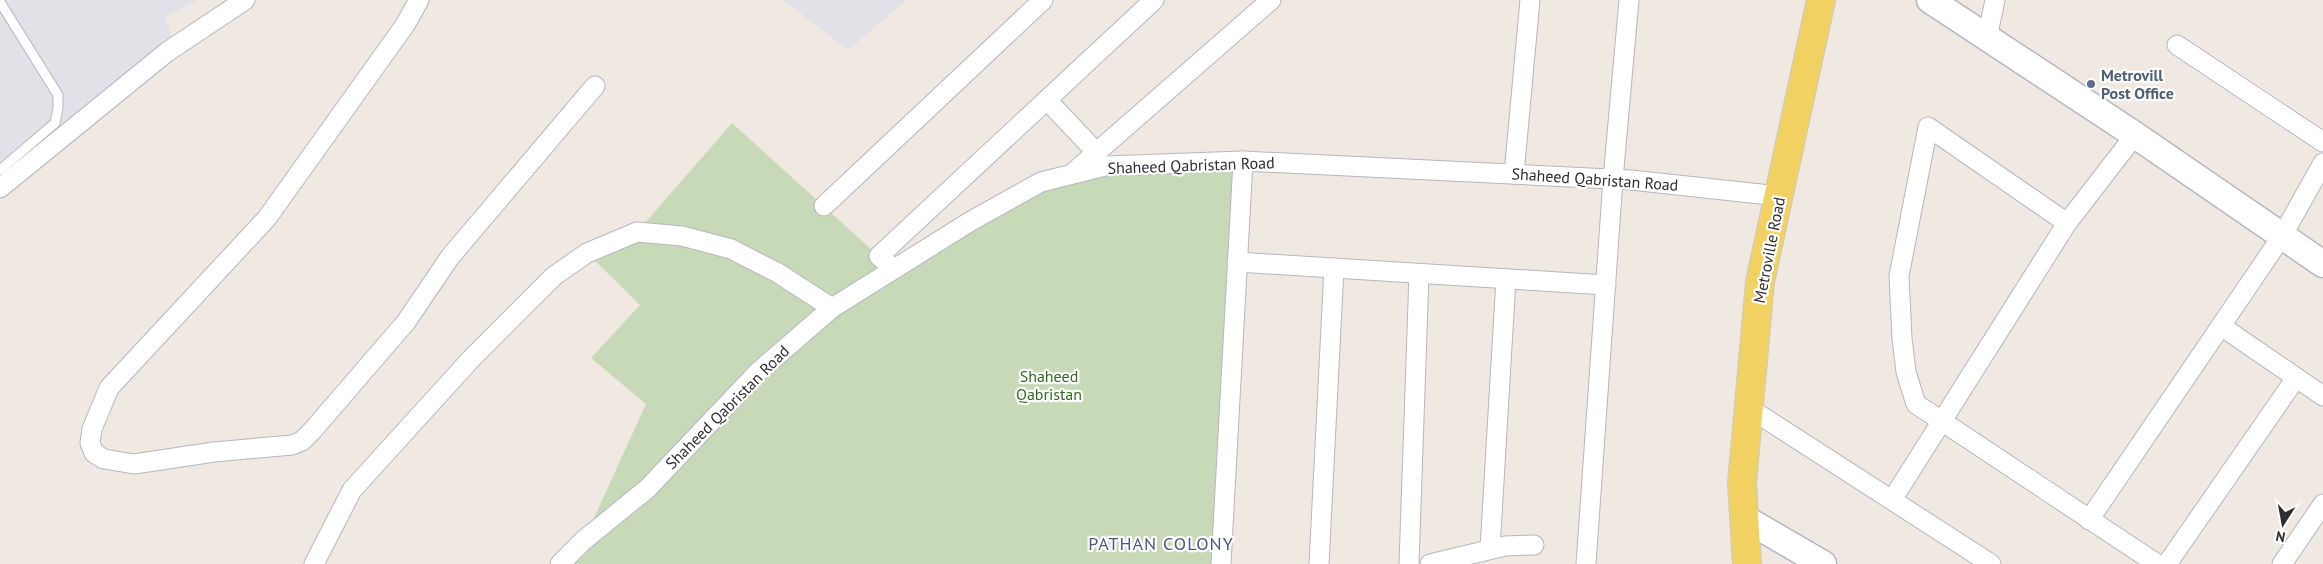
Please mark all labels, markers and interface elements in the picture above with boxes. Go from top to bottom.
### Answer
place label: Metrovill Post Office [2101,65,2174,103]
marker: Metrovill Post Office [2085,78,2097,90]
street label: Shaheed Qabristan Road [1107,152,1275,178]
street label: Shaheed Qabristan Road [1511,163,1679,195]
street label: Metroville Road [1749,195,1789,305]
street label: Shaheed Qabristan Road [661,341,793,473]
park label: Shaheed Qabristan [1016,366,1082,404]
north arrow [2258,499,2308,549]
text: N [2274,527,2287,546]
district label: PATHAN COLONY [1088,532,1234,555]

